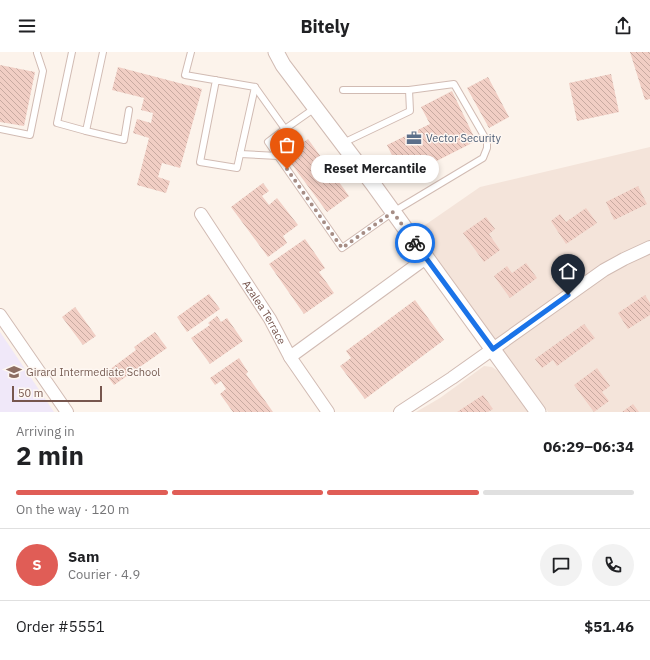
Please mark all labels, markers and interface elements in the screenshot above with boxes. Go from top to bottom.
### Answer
icon: menu [16,15,38,37]
text: Bitely [300,15,350,38]
icon: share [612,15,634,37]
pin [270,128,304,169]
office icon: Vector Security [405,129,423,147]
place label: Vector Security [426,131,501,145]
icon: bag [276,134,298,156]
callout: Reset Mercantile [311,155,439,183]
text: Reset Mercantile [324,160,426,177]
courier [395,223,435,263]
icon: bike [404,232,426,254]
pin [551,254,585,295]
icon: home [557,260,579,282]
street label: Azalea Terrace [239,278,289,347]
school or university icon: Girard Intermediate School [5,363,23,381]
place label: Girard Intermediate School [26,365,160,379]
scale bar [12,384,102,403]
text: 50 m [18,386,43,400]
text: Arriving in [16,423,75,440]
text: 06:29–06:34 [543,437,634,456]
text: 2 min [16,438,84,472]
text: On the way · 120 m [16,501,129,518]
button: chat [540,544,582,586]
button: phone [592,544,634,586]
text: Sam [68,547,99,566]
text: S [32,555,42,574]
text: Courier · 4.9 [68,566,140,583]
text: Order #5551 [16,617,105,636]
text: $51.46 [584,617,634,636]

